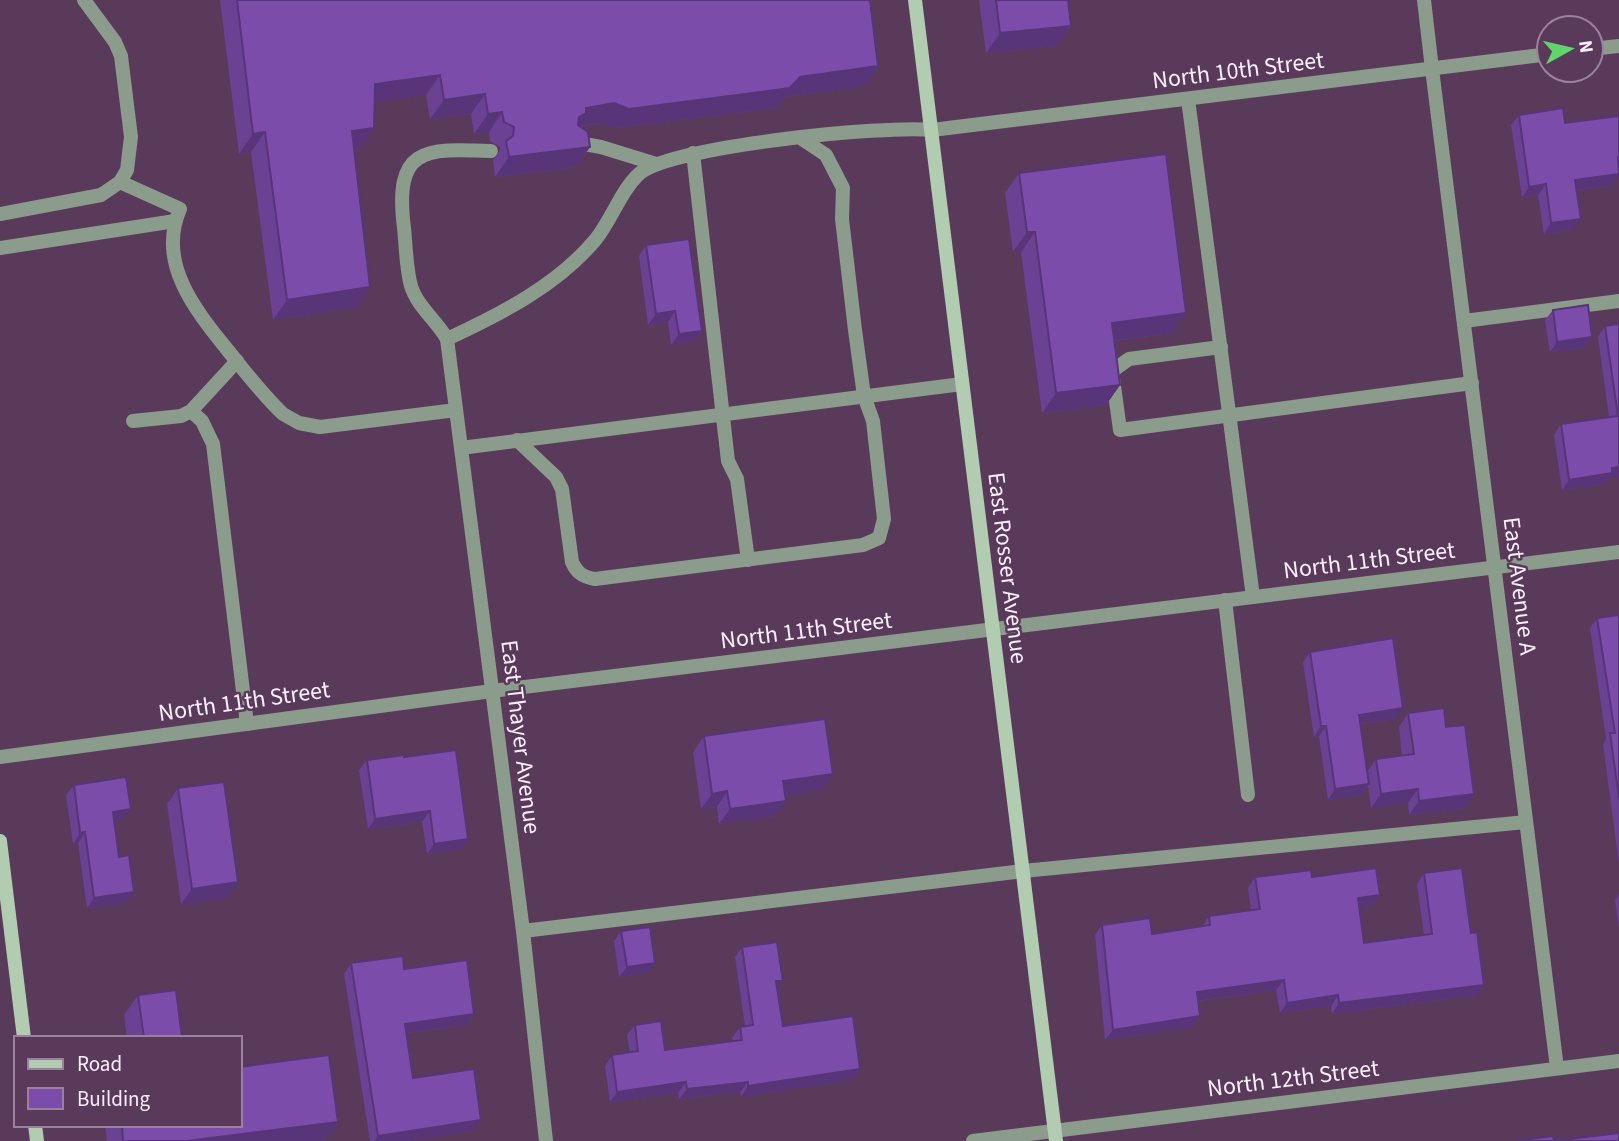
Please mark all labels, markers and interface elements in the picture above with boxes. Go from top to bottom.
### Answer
north arrow [1535,14,1605,84]
text: N [1571,39,1600,55]
street label: North 10th Street [1150,43,1326,98]
street label: East Rosser Avenue [978,470,1037,666]
street label: East Avenue A [1494,515,1545,657]
street label: North 11th Street [1281,533,1457,588]
street label: North 11th Street [718,603,894,658]
street label: East Thayer Avenue [491,638,550,836]
street label: North 11th Street [156,672,332,731]
legend [14,1036,242,1127]
text: Road [77,1049,122,1079]
street label: North 12th Street [1205,1051,1381,1106]
text: Building [77,1084,151,1114]

